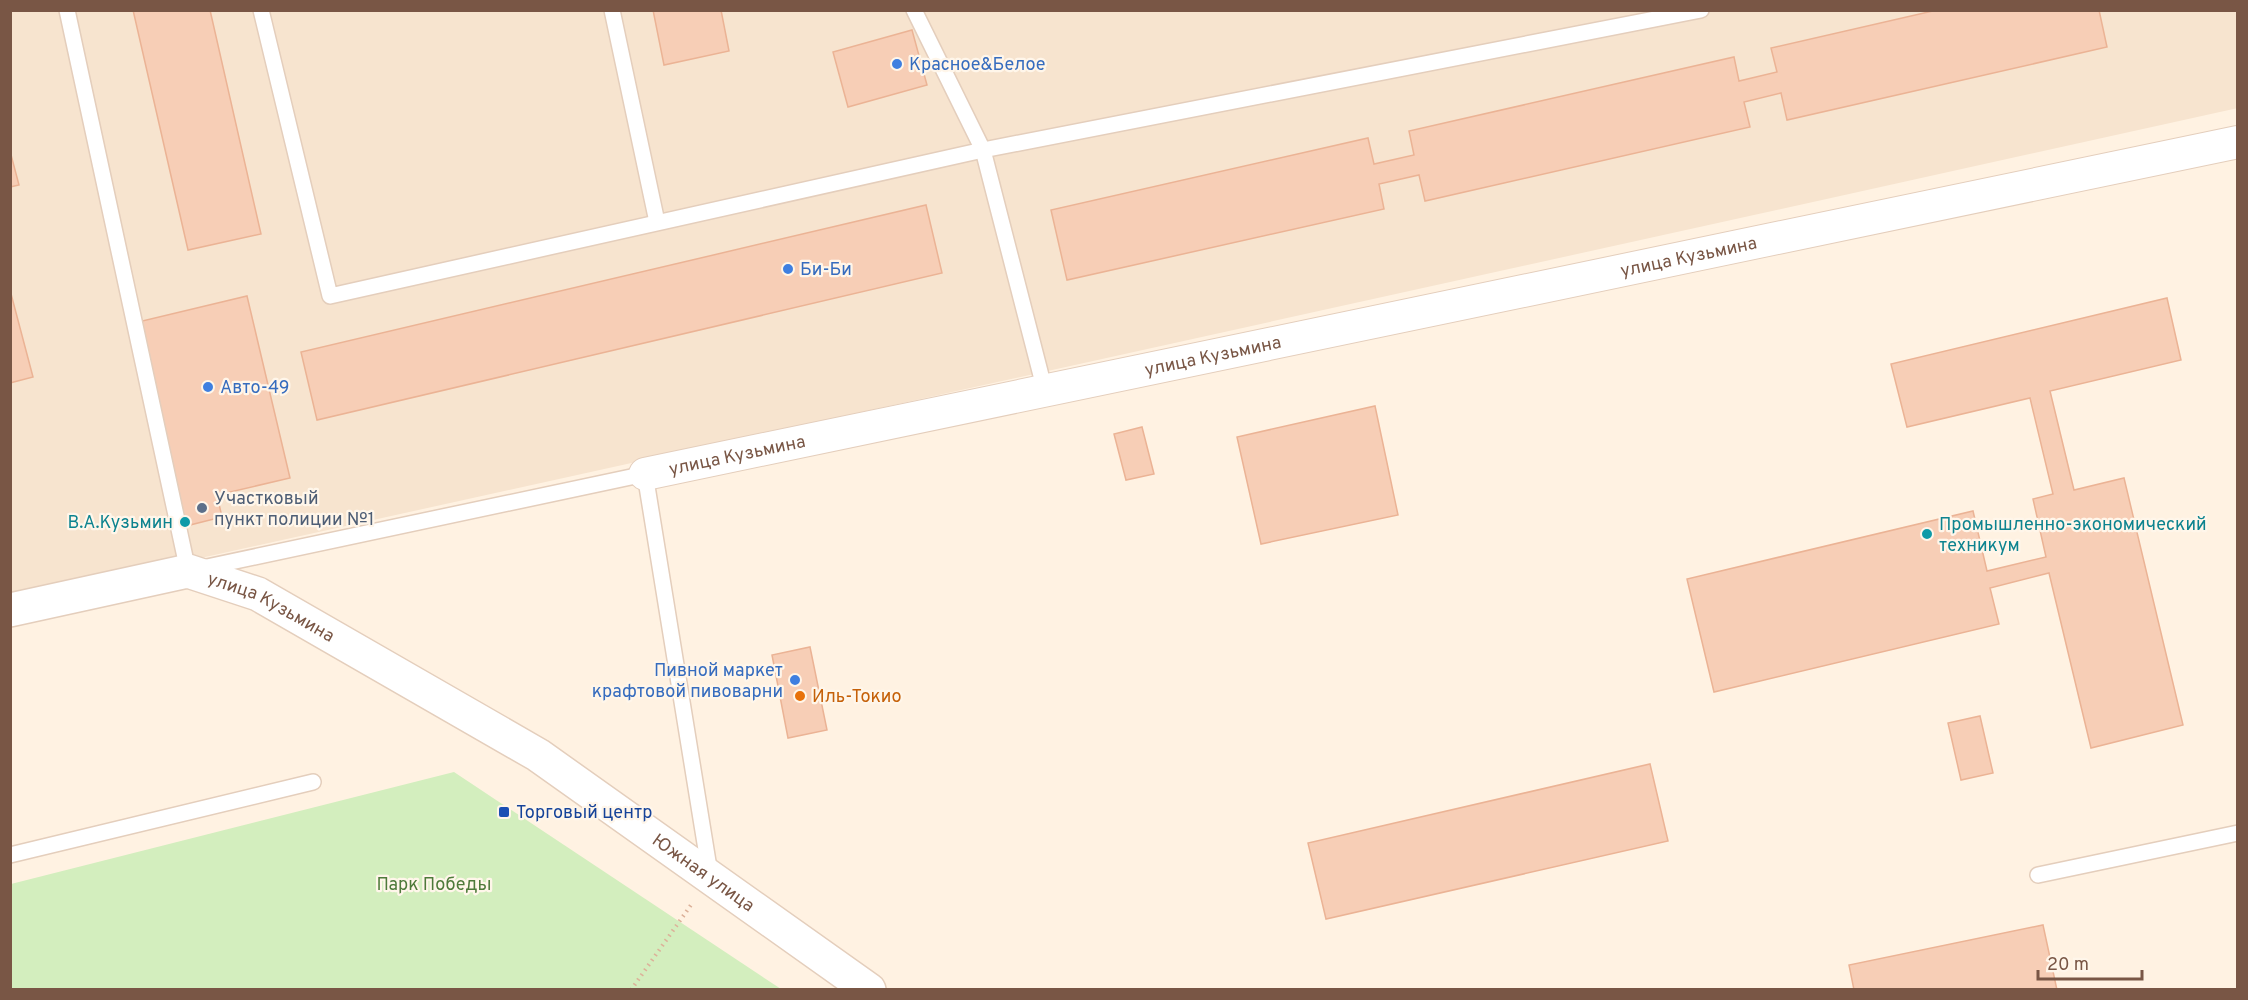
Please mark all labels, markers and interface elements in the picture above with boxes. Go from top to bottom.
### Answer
place label: Красное&Белое [909,54,1045,77]
marker: Красное&Белое [890,57,904,71]
street label: улица Кузьмина [1618,233,1759,283]
place label: Би-Би [800,259,852,282]
marker: Би-Би [781,262,795,276]
street label: улица Кузьмина [1143,332,1284,383]
place label: Авто-49 [220,377,290,400]
marker: Авто-49 [201,380,215,394]
street label: улица Кузьмина [667,431,808,482]
place label: Участковый пункт полиции №1 [214,488,374,532]
marker: Участковый пункт полиции №1 [195,501,209,515]
place label: В.А.Кузьмин [68,512,173,535]
place label: Промышленно-экономический техникум [1939,514,2207,558]
marker: В.А.Кузьмин [178,515,192,529]
marker: Промышленно-экономический техникум [1920,527,1934,541]
street label: улица Кузьмина [204,568,338,648]
place label: Пивной маркет крафтовой пивоварни [592,660,783,704]
marker: Пивной маркет крафтовой пивоварни [788,673,802,687]
place label: Иль-Токио [812,686,902,709]
marker: Иль-Токио [793,689,807,703]
place label: Торговый центр [516,802,652,825]
marker: Торговый центр [497,805,511,819]
street label: Южная улица [647,830,759,918]
park label: Парк Победы [377,874,491,897]
scale bar [2038,943,2142,981]
text: 20 m [2047,954,2089,977]

